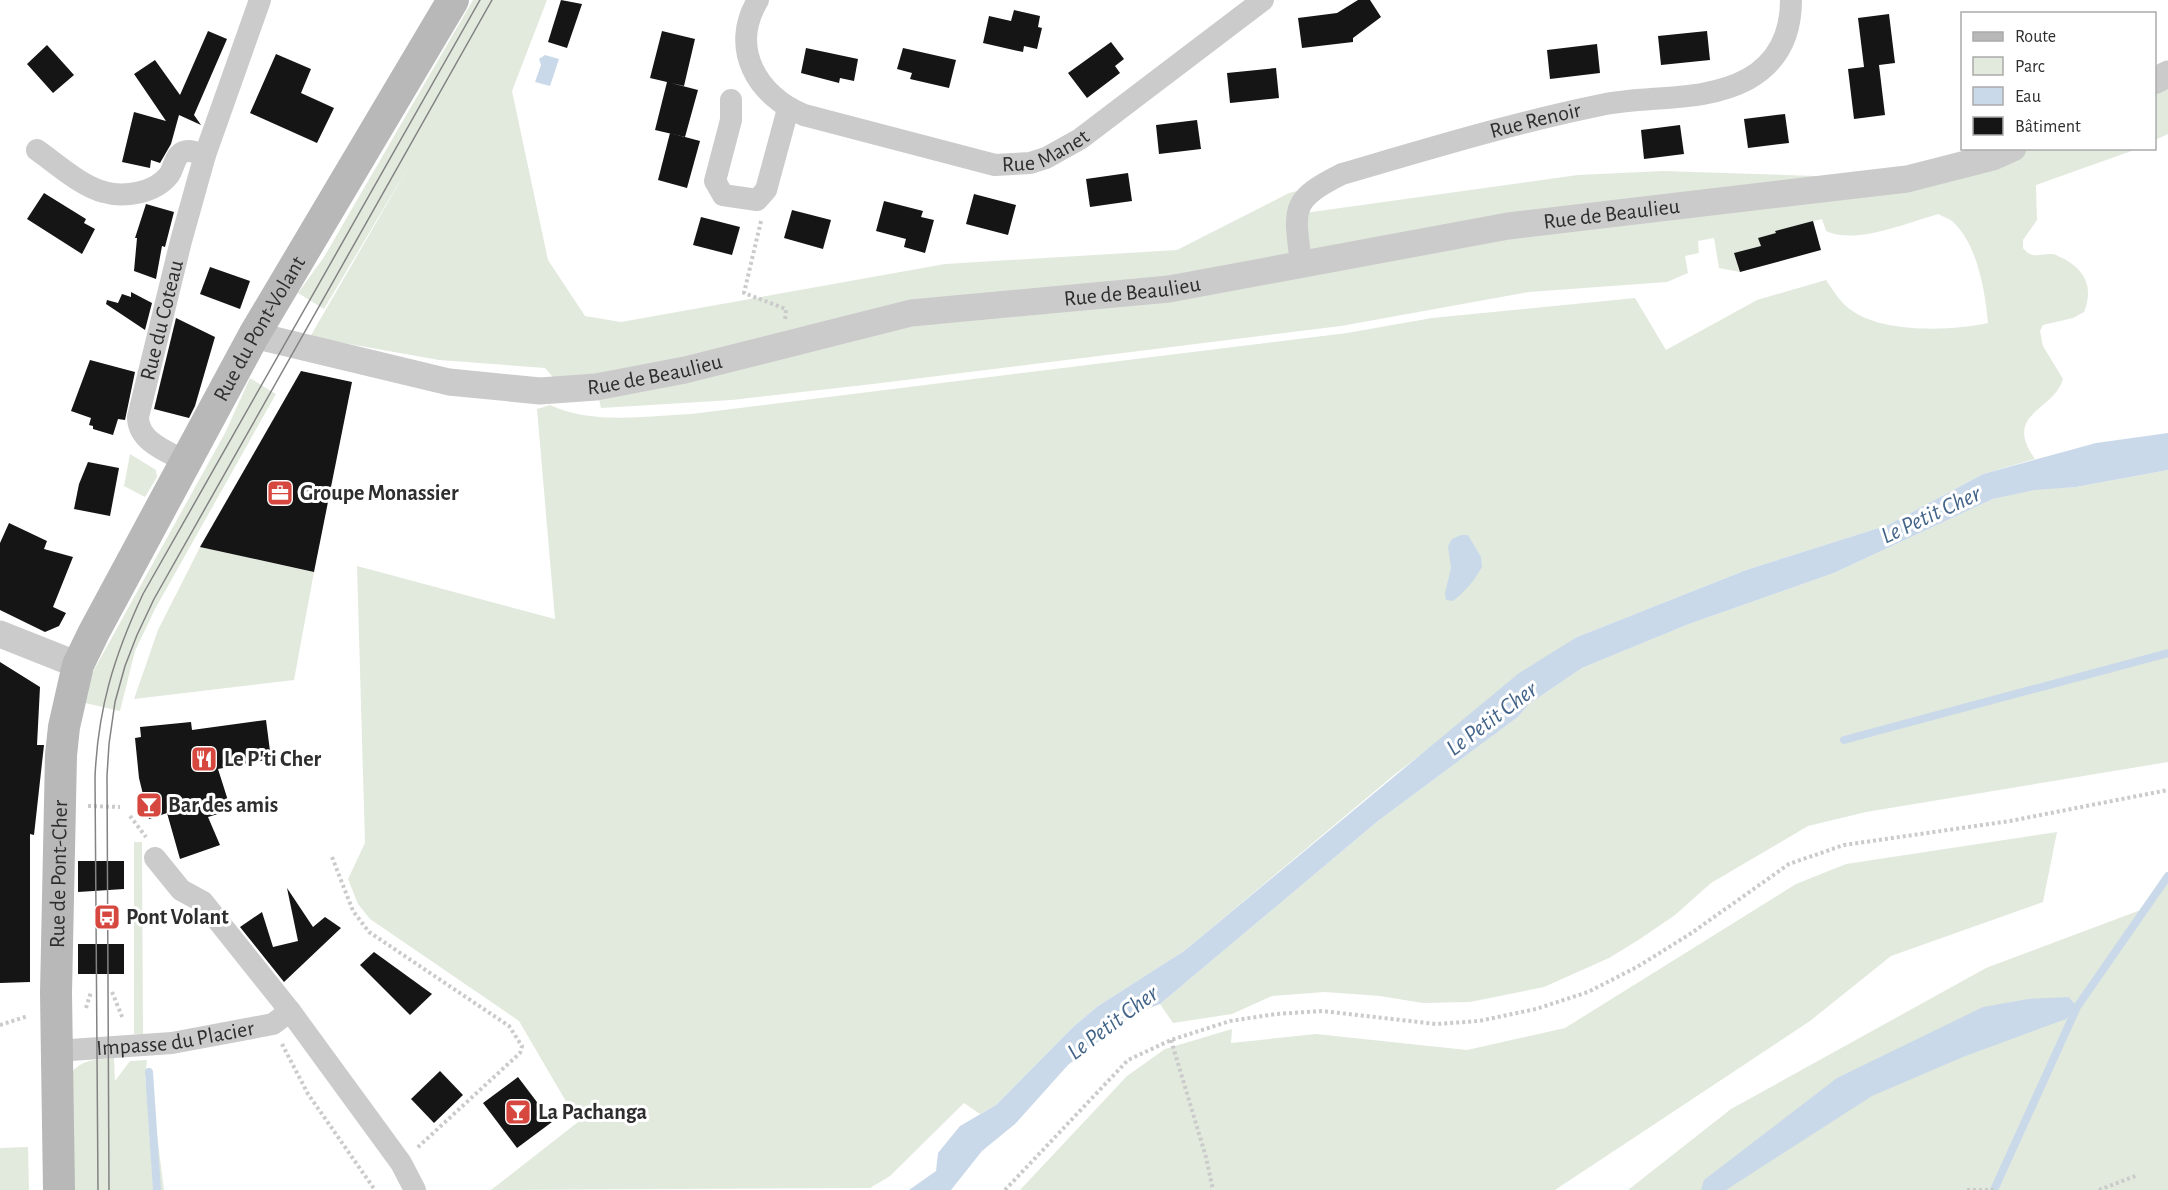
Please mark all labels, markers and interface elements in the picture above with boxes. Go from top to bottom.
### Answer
legend [1961,12,2156,150]
text: Route [2015,28,2056,46]
text: Parc [2015,58,2045,76]
text: Eau [2015,88,2041,106]
street label: Rue Renoir [1487,99,1583,142]
text: Bâtiment [2015,118,2081,136]
street label: Rue Manet [1001,125,1093,176]
street label: Rue de Beaulieu [1542,195,1681,233]
street label: Rue du Pont-Volant [209,252,309,405]
street label: Rue du Coteau [136,258,187,383]
street label: Rue de Beaulieu [1063,272,1202,310]
street label: Rue de Beaulieu [586,350,724,399]
office icon: Groupe Monassier [265,478,295,508]
water label: Le Petit Cher [1878,481,1986,548]
place label: Groupe Monassier [300,482,459,504]
water label: Le Petit Cher [1442,677,1543,761]
restaurant icon: Le P'ti Cher [189,744,219,774]
place label: Le P'ti Cher [224,748,322,770]
bar icon: Bar des amis [134,790,164,820]
place label: Bar des amis [168,794,278,816]
street label: Rue de Pont-Cher [46,800,71,948]
bus stop icon: Pont Volant [92,902,122,932]
place label: Pont Volant [126,906,229,928]
water label: Le Petit Cher [1063,981,1164,1065]
street label: Impasse du Placier [96,1017,256,1059]
bar icon: La Pachanga [503,1097,533,1127]
place label: La Pachanga [538,1101,648,1123]

